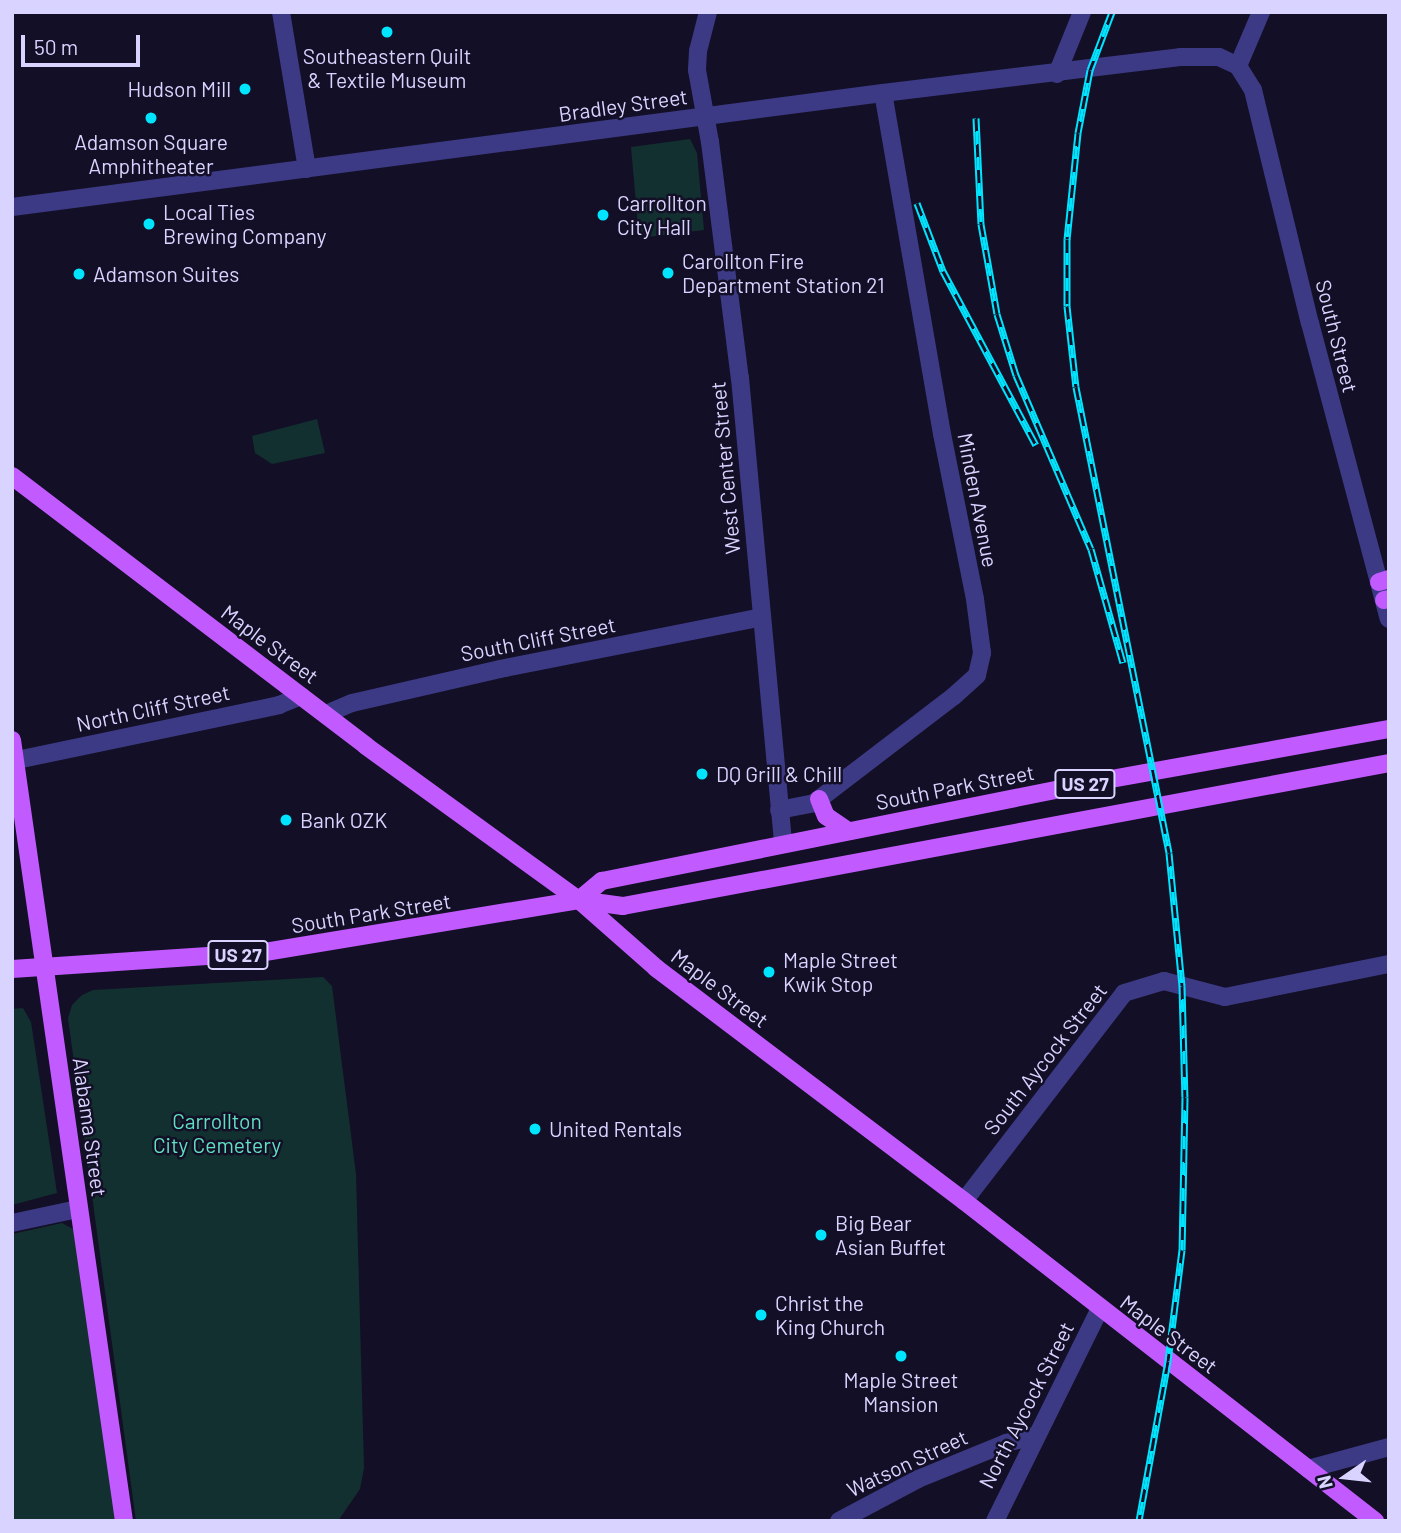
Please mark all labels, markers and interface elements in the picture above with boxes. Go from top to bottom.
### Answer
scale bar [24,21,144,65]
marker: Southeastern Quilt & Textile Museum [379,24,395,40]
text: 50 m [34,34,78,59]
place label: Southeastern Quilt & Textile Museum [303,43,471,93]
place label: Hudson Mill [127,76,231,102]
marker: Hudson Mill [237,81,253,97]
street label: Bradley Street [557,83,689,127]
marker: Adamson Square Amphitheater [143,110,159,126]
place label: Adamson Square Amphitheater [74,129,228,179]
place label: Carrollton City Hall [617,190,707,240]
place label: Local Ties Brewing Company [163,199,327,249]
marker: Carrollton City Hall [595,207,611,223]
marker: Local Ties Brewing Company [141,216,157,232]
place label: Carollton Fire Department Station 21 [682,248,884,298]
place label: Adamson Suites [93,261,239,287]
marker: Carollton Fire Department Station 21 [660,265,676,281]
marker: Adamson Suites [71,266,87,282]
street label: South Street [1311,277,1363,395]
street label: West Center Street [705,381,745,555]
street label: Minden Avenue [953,431,1003,569]
street label: Maple Street [217,599,323,689]
street label: South Cliff Street [458,612,618,666]
street label: North Cliff Street [74,679,232,737]
street label: South Park Street [874,759,1036,815]
place label: DQ Grill & Chill [716,761,842,787]
marker: DQ Grill & Chill [694,766,710,782]
road number: US 27 [1054,768,1116,800]
place label: Bank OZK [300,807,387,833]
marker: Bank OZK [278,812,294,828]
street label: South Park Street [290,888,452,938]
road number: US 27 [206,939,270,970]
street label: Maple Street [667,943,773,1033]
place label: Maple Street Kwik Stop [783,947,898,997]
marker: Maple Street Kwik Stop [761,964,777,980]
street label: South Aycock Street [978,978,1112,1140]
street label: Alabama Street [68,1056,112,1198]
park label: Carrollton City Cemetery [153,1108,281,1158]
place label: United Rentals [549,1116,682,1142]
marker: United Rentals [527,1121,543,1137]
place label: Big Bear Asian Buffet [835,1210,946,1260]
marker: Big Bear Asian Buffet [813,1227,829,1243]
street label: Maple Street [1116,1289,1222,1379]
place label: Christ the King Church [775,1290,885,1340]
marker: Christ the King Church [753,1307,769,1323]
street label: North Aycock Street [973,1318,1079,1492]
marker: Maple Street Mansion [893,1348,909,1364]
place label: Maple Street Mansion [844,1367,958,1417]
street label: Watson Street [843,1424,971,1502]
north arrow [1310,1442,1380,1512]
text: N [1311,1473,1337,1491]

